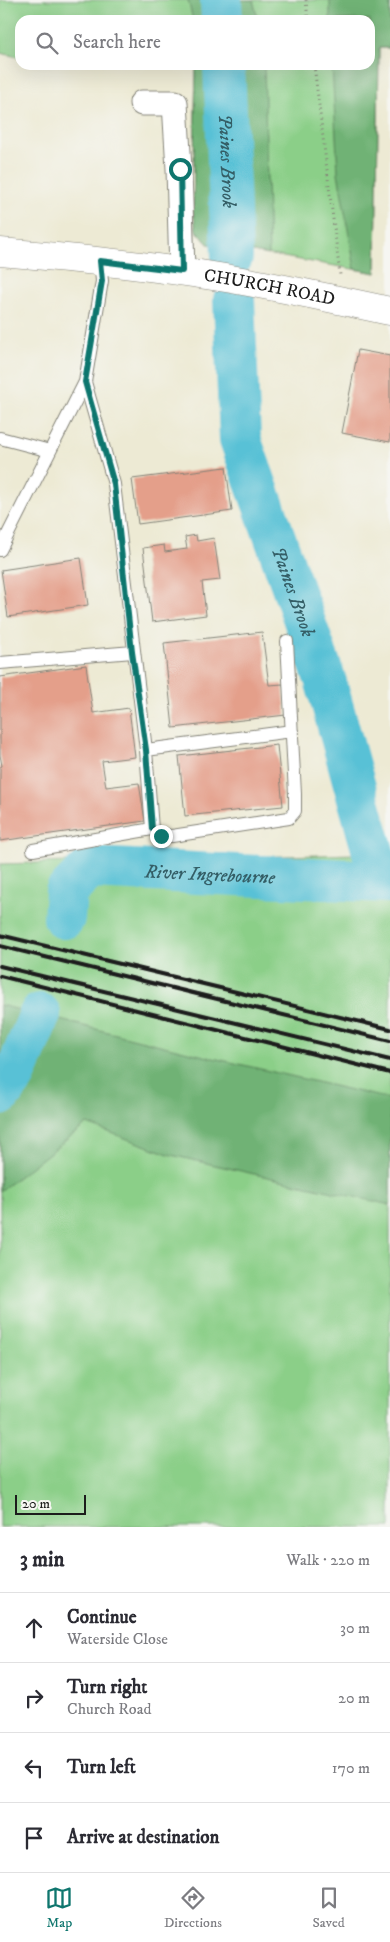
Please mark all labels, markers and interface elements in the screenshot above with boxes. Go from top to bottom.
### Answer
search box [15,15,375,70]
icon: search [33,29,61,57]
text: Search here [73,31,161,54]
water label: Paines Brook [213,114,240,208]
route start [169,158,192,181]
street label: CHURCH ROAD [202,265,337,311]
water label: Paines Brook [266,544,319,640]
route end [150,825,173,848]
water label: River Ingrebourne [143,861,276,890]
scale bar [15,1492,86,1515]
text: 20 m [22,1495,50,1513]
text: 3 min [20,1547,65,1573]
text: Walk · 220 m [286,1550,370,1570]
text: Continue [67,1606,137,1629]
icon: ahead [20,1614,48,1642]
text: 30 m [340,1618,370,1638]
text: Waterside Close [67,1629,168,1649]
text: Turn right [67,1676,147,1699]
icon: right [20,1684,48,1712]
text: 20 m [338,1688,370,1708]
text: Church Road [67,1699,151,1719]
icon: left [20,1754,48,1782]
text: Turn left [67,1756,136,1779]
text: 170 m [332,1758,370,1778]
icon: arrive [20,1824,48,1852]
text: Arrive at destination [67,1826,219,1849]
tab: Map [45,1884,73,1932]
tab: Directions [164,1884,222,1932]
tab: Saved [313,1884,345,1932]

